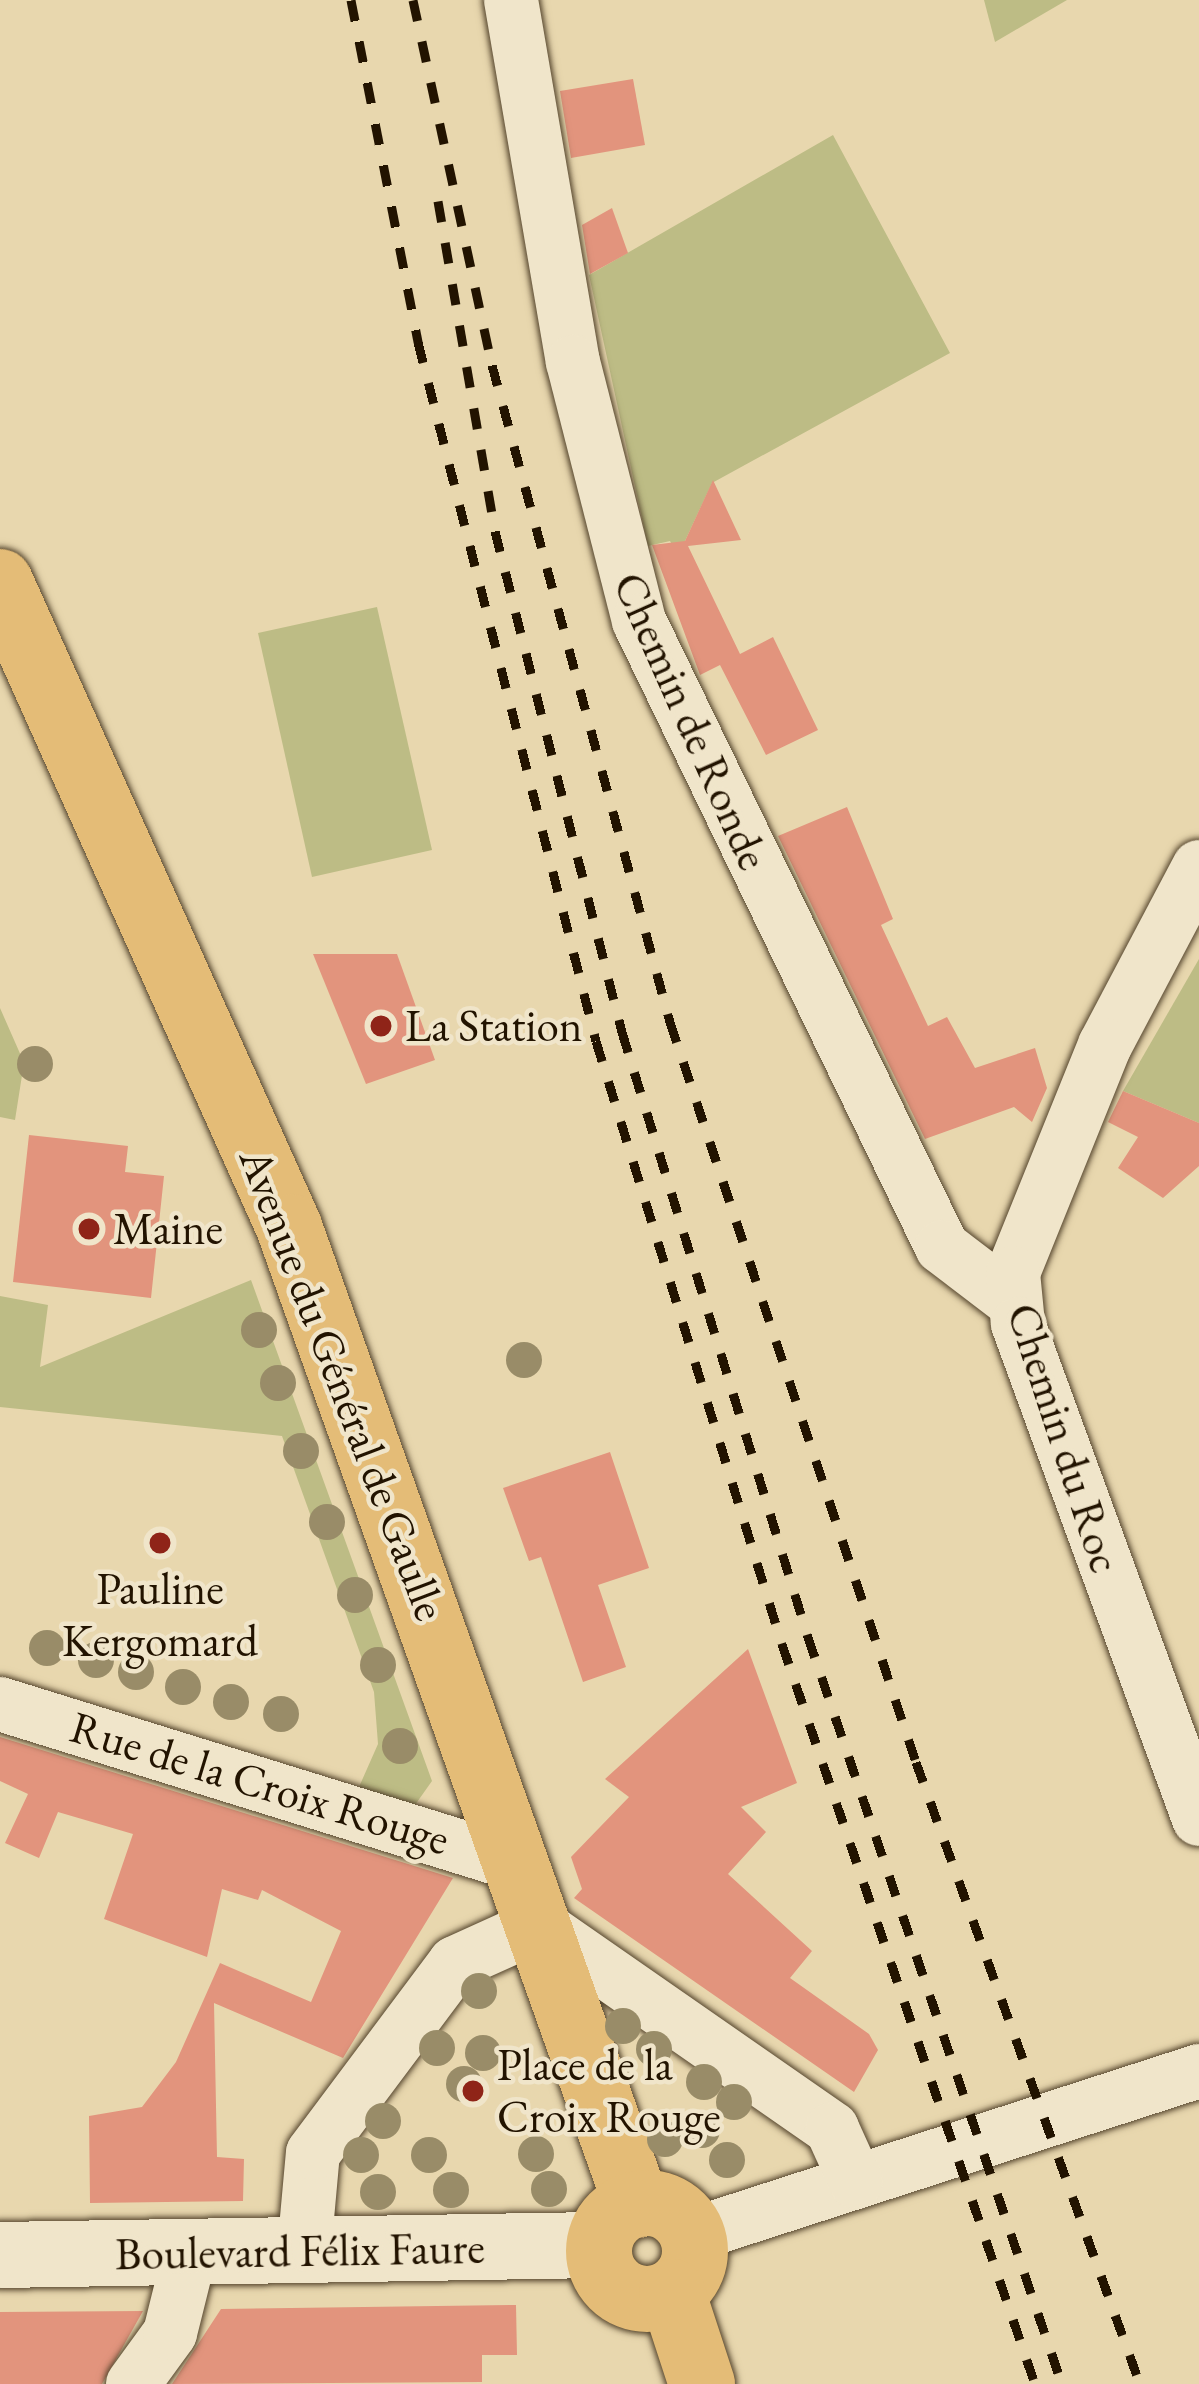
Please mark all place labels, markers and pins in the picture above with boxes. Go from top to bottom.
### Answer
place label: La Station [405,999,582,1053]
marker: La Station [368,1013,394,1039]
place label: Maine [113,1202,223,1256]
marker: Maine [76,1216,102,1242]
marker: Pauline Kergomard [147,1530,173,1556]
place label: Pauline Kergomard [62,1562,258,1668]
place label: Place de la Croix Rouge [497,2038,721,2144]
marker: Place de la Croix Rouge [460,2078,486,2104]

